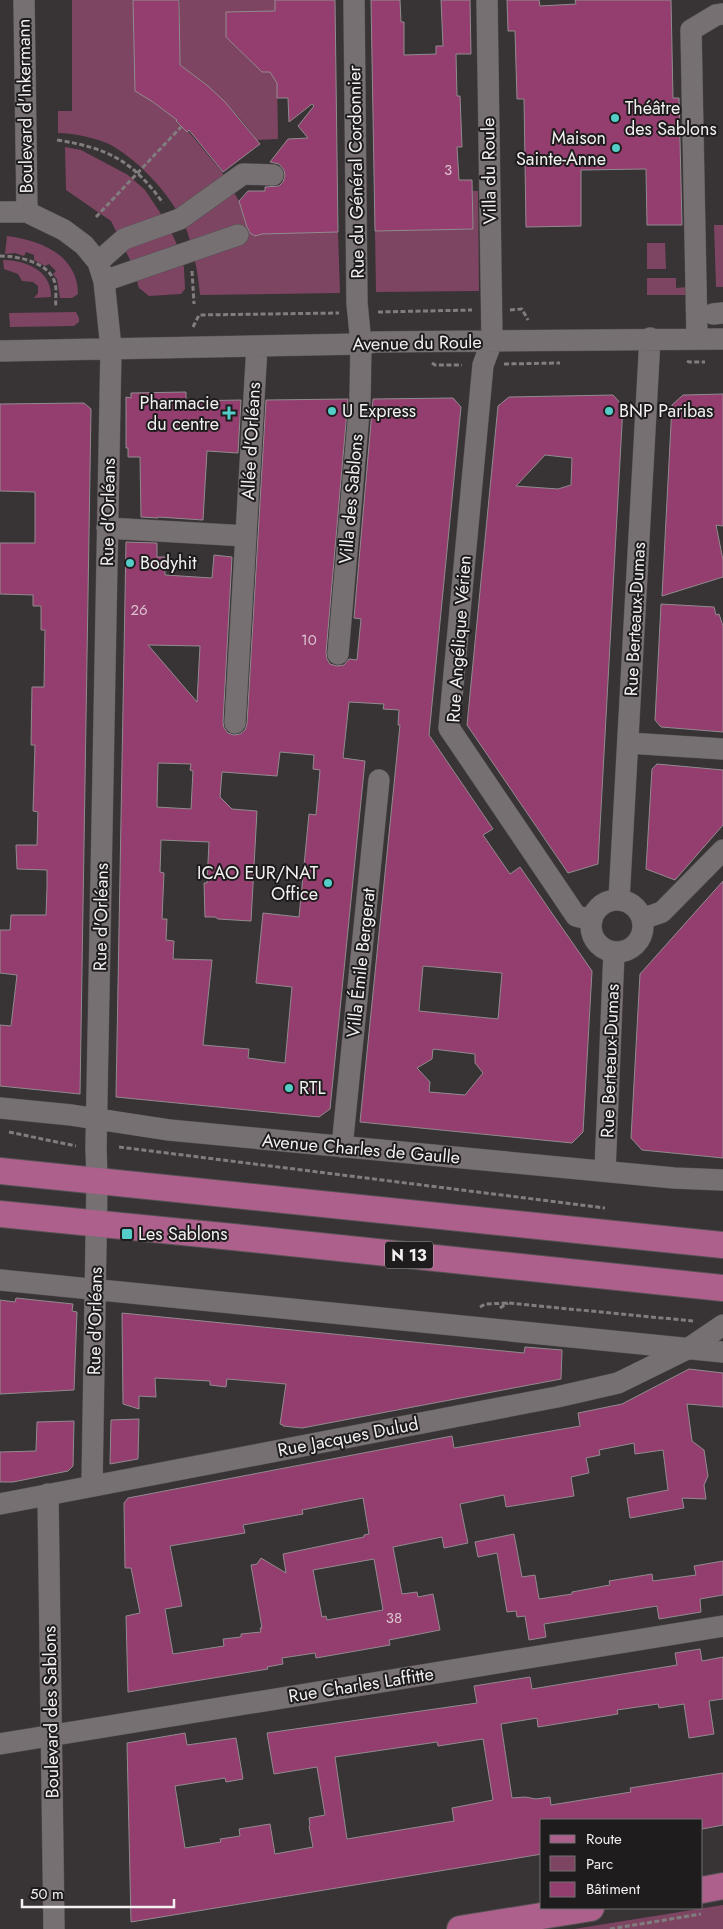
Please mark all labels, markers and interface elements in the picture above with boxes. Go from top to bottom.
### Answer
street label: Boulevard d'Inkermann [10,18,40,194]
street label: Rue du Général Cordonnier [341,64,371,279]
place label: Théâtre des Sablons [625,95,717,142]
marker: Théâtre des Sablons [609,112,621,124]
street label: Villa du Roule [475,117,503,225]
place label: Maison Sainte-Anne [516,125,606,172]
marker: Maison Sainte-Anne [610,142,622,154]
house number: 3 [444,159,452,181]
street label: Avenue du Roule [352,329,482,357]
street label: Allée d'Orléans [235,381,267,501]
place label: Pharmacie du centre [140,390,219,437]
place label: U Express [342,398,416,424]
place label: BNP Paribas [619,398,713,424]
marker: U Express [326,405,338,417]
marker: BNP Paribas [603,405,615,417]
marker: Pharmacie du centre [223,407,235,419]
street label: Villa des Sablons [332,433,370,565]
street label: Rue d'Orléans [94,458,122,566]
street label: Rue Berteaux-Dumas [618,541,652,697]
place label: Bodyhit [140,550,197,576]
street label: Rue Angélique Vérien [440,555,478,723]
marker: Bodyhit [124,557,136,569]
house number: 26 [130,599,148,621]
house number: 10 [301,629,317,651]
place label: ICAO EUR/NAT Office [197,860,319,907]
street label: Rue d'Orléans [87,863,115,971]
marker: ICAO EUR/NAT Office [322,877,334,889]
street label: Villa Émile Bergerat [340,886,382,1039]
street label: Rue Berteaux-Dumas [594,983,626,1139]
place label: RTL [299,1075,326,1101]
marker: RTL [283,1082,295,1094]
street label: Avenue Charles de Gaulle [261,1127,461,1171]
place label: Les Sablons [138,1221,227,1247]
marker: Les Sablons [120,1227,134,1241]
road number: N 13 [385,1242,433,1268]
street label: Rue d'Orléans [81,1267,109,1375]
street label: Rue Jacques Dulud [275,1411,421,1463]
house number: 38 [386,1607,402,1629]
street label: Boulevard des Sablons [36,1626,66,1798]
street label: Rue Charles Laffitte [287,1661,435,1709]
legend [540,1819,703,1909]
text: Route [586,1828,622,1850]
text: Parc [586,1853,613,1875]
scale bar [22,1876,175,1908]
text: Bâtiment [586,1878,640,1900]
text: 50 m [30,1883,64,1905]

